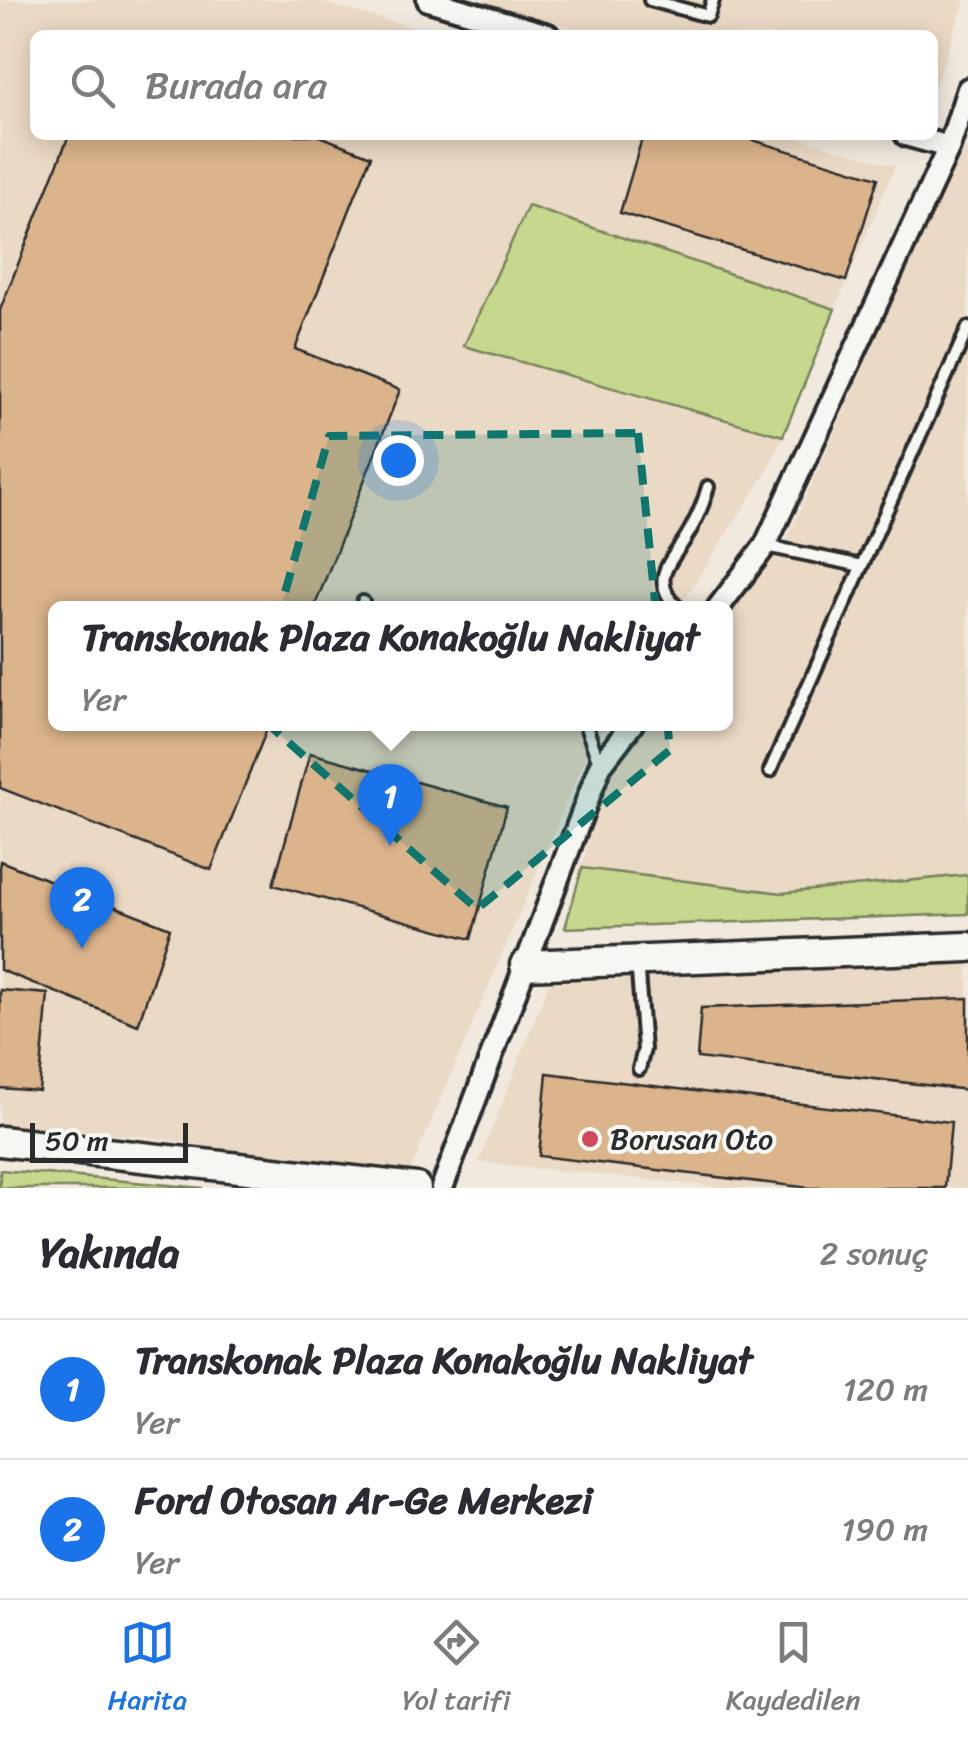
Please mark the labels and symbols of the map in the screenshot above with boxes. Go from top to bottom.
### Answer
your location [373,435,424,486]
pin: 1 [358,764,422,846]
pin: 2 [49,866,114,949]
place label: Borusan Oto [610,1112,773,1166]
scale bar [30,1118,188,1162]
marker: Borusan Oto [579,1128,601,1150]

